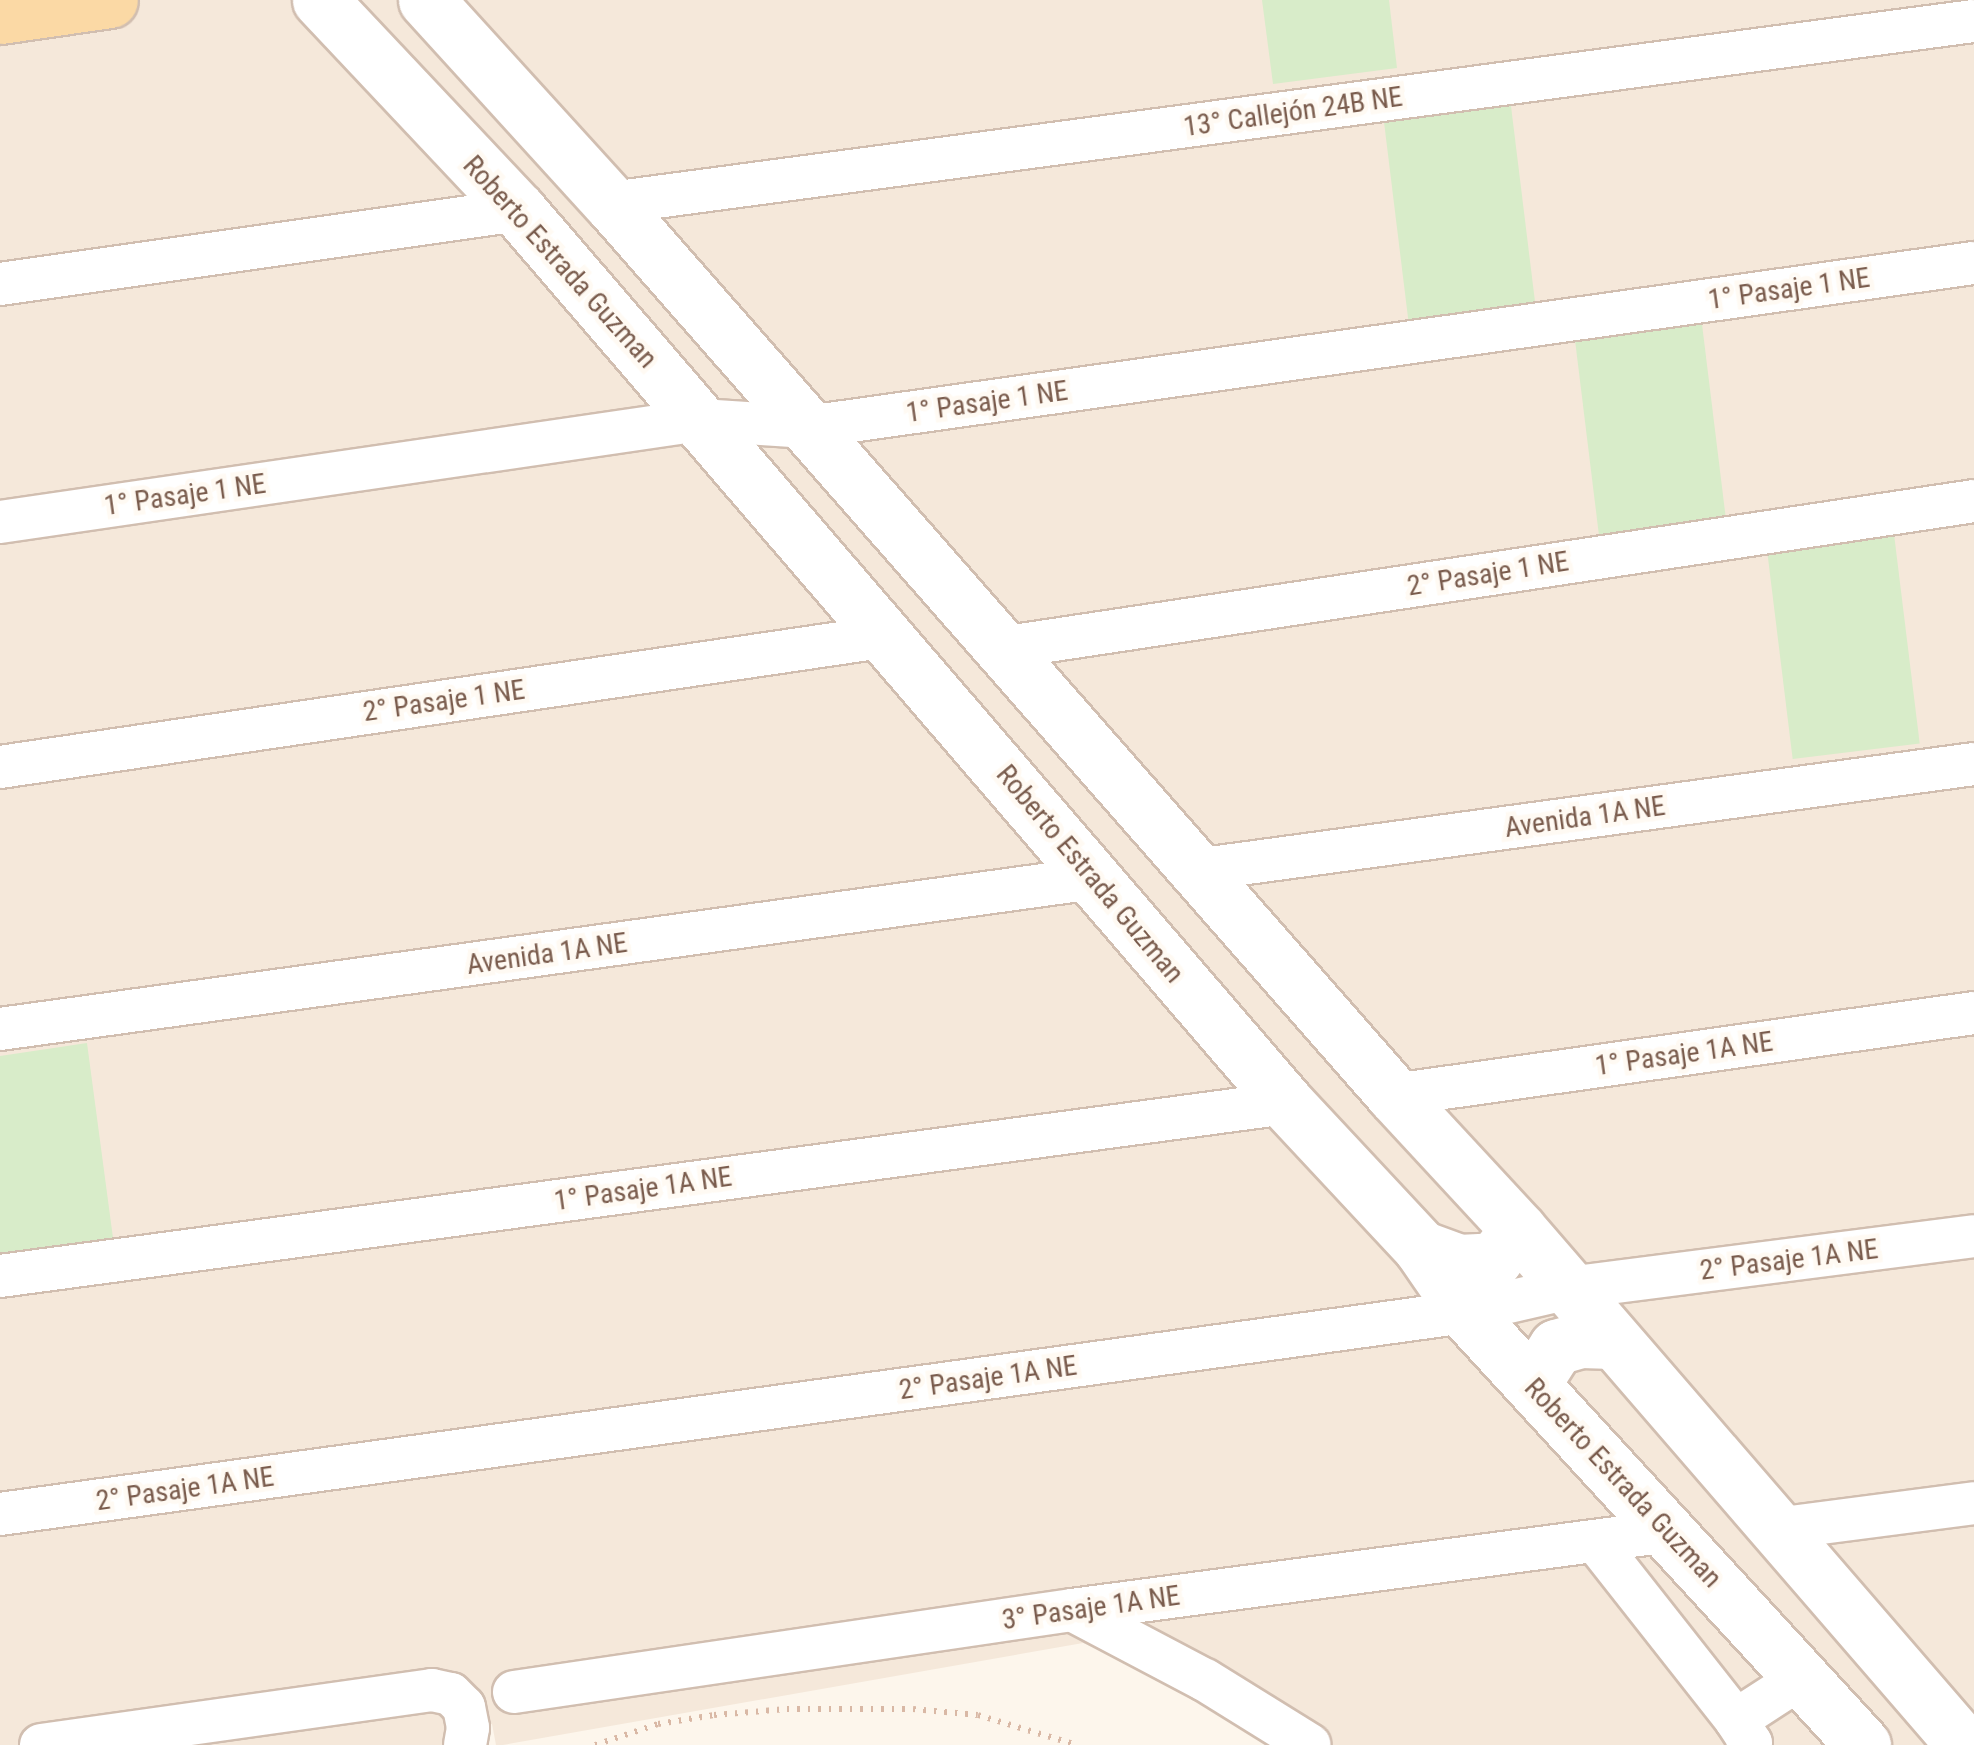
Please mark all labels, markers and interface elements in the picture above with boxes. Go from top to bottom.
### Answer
street label: 13° Callejón 24B NE [1181,80,1405,144]
street label: Roberto Estrada Guzman [456,149,664,375]
street label: 1° Pasaje 1 NE [1706,261,1872,317]
street label: 1° Pasaje 1 NE [904,374,1070,430]
street label: 1° Pasaje 1 NE [102,467,268,523]
street label: 2° Pasaje 1 NE [1405,545,1571,603]
street label: 2° Pasaje 1 NE [361,673,527,729]
street label: Roberto Estrada Guzman [989,758,1191,990]
street label: Avenida 1A NE [1503,789,1667,845]
street label: Avenida 1A NE [465,926,629,982]
street label: 1° Pasaje 1A NE [1593,1025,1775,1083]
street label: 1° Pasaje 1A NE [552,1160,734,1218]
street label: 2° Pasaje 1A NE [1698,1232,1880,1288]
street label: 2° Pasaje 1A NE [897,1349,1079,1407]
street label: Roberto Estrada Guzman [1517,1371,1729,1595]
street label: 2° Pasaje 1A NE [94,1460,276,1518]
street label: 3° Pasaje 1A NE [1000,1579,1182,1637]

